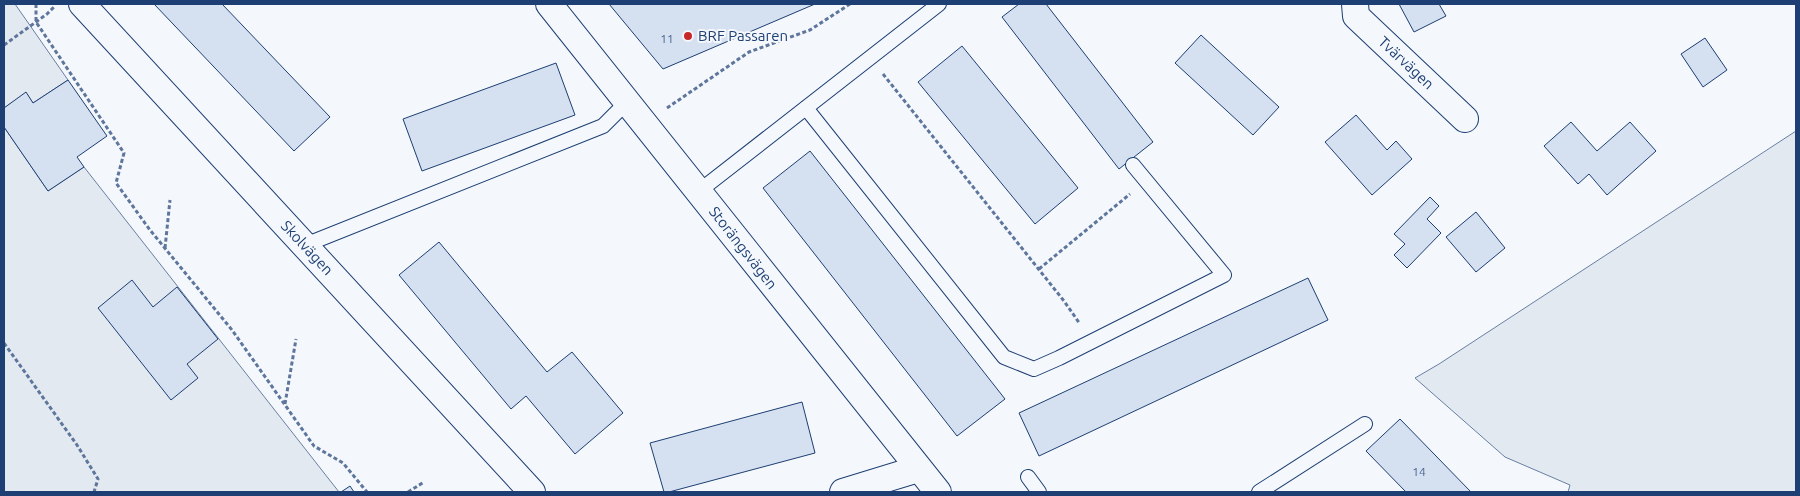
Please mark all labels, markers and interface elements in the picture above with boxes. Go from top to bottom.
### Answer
place label: BRF Passaren [698,27,788,44]
marker: BRF Passaren [682,30,694,42]
house number: 11 [660,32,674,45]
street label: Tvärvägen [1375,33,1438,93]
street label: Storängsvägen [706,203,781,292]
street label: Skolvägen [278,217,337,278]
house number: 14 [1412,465,1426,478]

